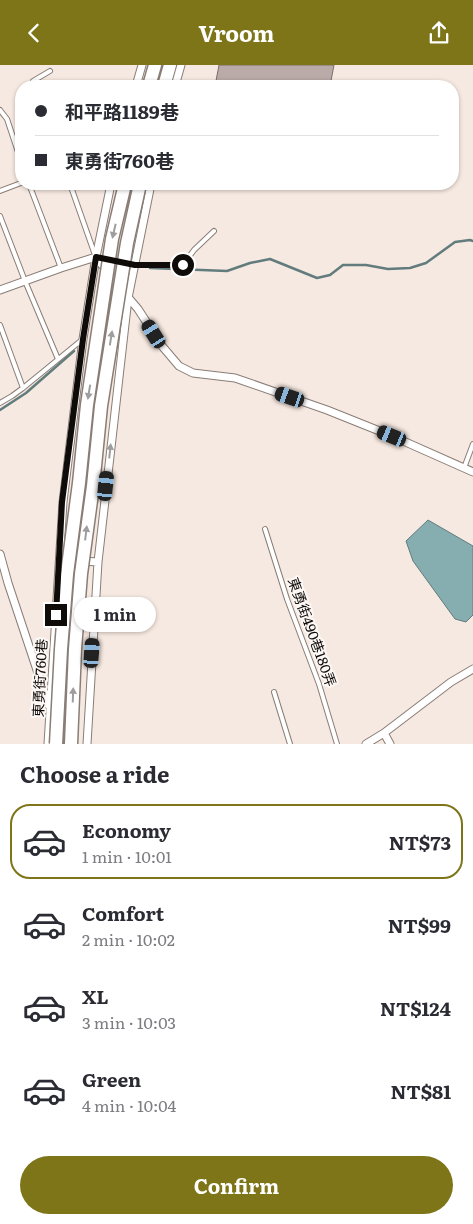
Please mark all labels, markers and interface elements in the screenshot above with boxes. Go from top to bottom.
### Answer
text: Vroom [198,16,275,49]
icon: back [20,19,48,47]
icon: share [425,19,453,47]
text: 和平路1189巷 [65,97,179,125]
text: 東勇街760巷 [65,146,174,174]
one-way arrow [110,224,118,239]
route start [172,254,194,276]
car [139,317,168,351]
one-way arrow [108,329,116,345]
one-way arrow [84,384,92,400]
car [273,385,306,409]
car [375,423,408,449]
one-way arrow [106,443,114,459]
car [96,470,115,502]
one-way arrow [82,525,90,541]
street label: 東勇街490巷180弄 [284,574,342,689]
callout: 1 min [74,597,156,633]
text: 1 min [94,602,136,626]
route end [45,604,67,626]
street label: 東勇街760巷 [27,638,51,718]
car [83,638,100,668]
one-way arrow [69,687,77,703]
text: Choose a ride [20,757,169,790]
text: Economy [82,816,171,844]
icon: car [22,819,67,864]
text: NT$73 [389,828,451,856]
text: 1 min · 10:01 [82,844,172,868]
text: Comfort [82,899,164,927]
icon: car [22,902,67,947]
text: NT$99 [388,911,451,939]
text: 2 min · 10:02 [82,927,175,951]
text: XL [82,982,109,1010]
icon: car [22,985,67,1030]
text: NT$124 [380,994,451,1022]
text: 3 min · 10:03 [82,1010,176,1034]
text: Green [82,1065,141,1093]
icon: car [22,1068,67,1113]
text: NT$81 [391,1077,451,1105]
text: 4 min · 10:04 [82,1093,176,1117]
button: Confirm [20,1156,453,1214]

